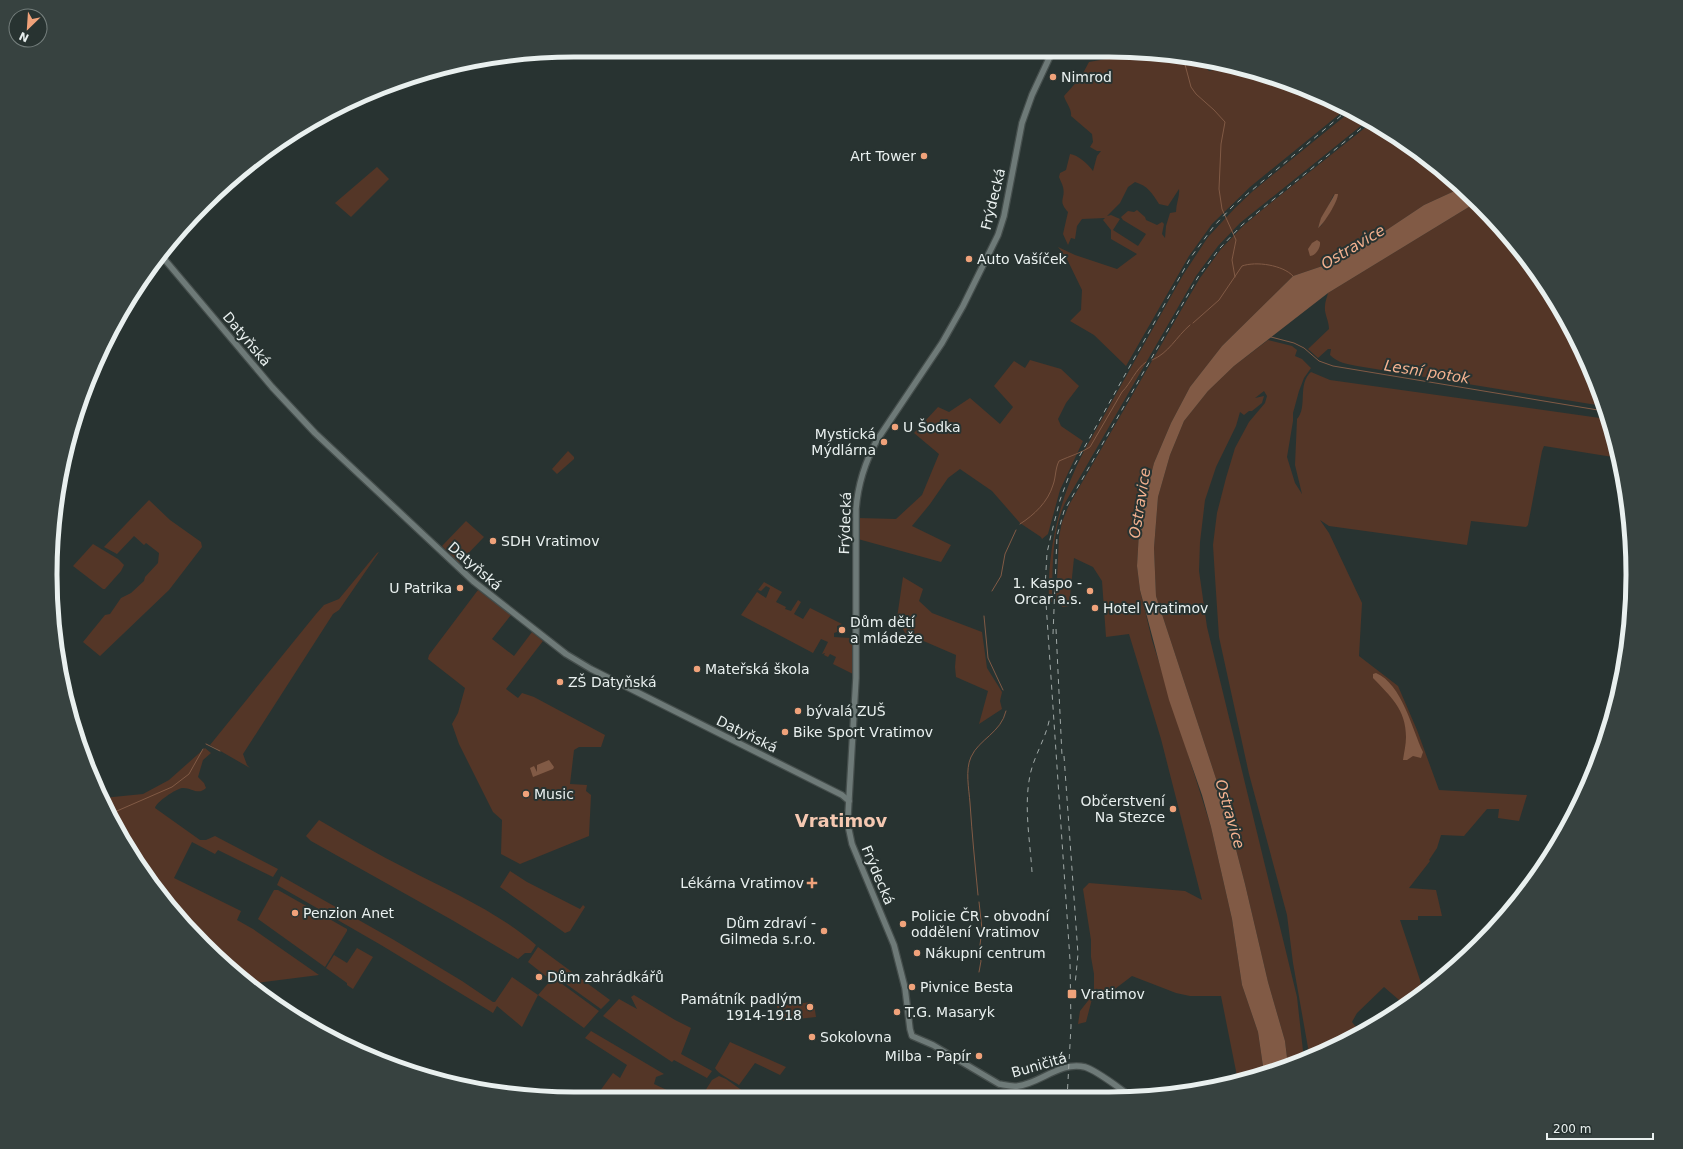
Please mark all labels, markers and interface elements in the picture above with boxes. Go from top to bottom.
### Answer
north arrow [8,8,48,48]
text: N [17,29,31,44]
place label: Nimrod [1061,69,1112,85]
marker: Nimrod [1048,72,1058,82]
place label: Art Tower [850,148,916,164]
marker: Art Tower [919,151,929,161]
street label: Frýdecká [978,167,1008,231]
water label: Ostravice [1318,221,1388,273]
place label: Auto Vašíček [977,251,1068,267]
marker: Auto Vašíček [964,254,974,264]
street label: Datyňská [220,309,274,369]
water label: Lesní potok [1383,356,1472,388]
place label: U Šodka [903,418,960,435]
marker: U Šodka [890,422,900,432]
place label: Mystická Mýdlárna [811,426,876,458]
marker: Mystická Mýdlárna [879,437,889,447]
water label: Ostravice [1126,466,1154,540]
street label: Frýdecká [836,491,854,555]
place label: SDH Vratimov [501,533,599,549]
marker: SDH Vratimov [488,536,498,546]
street label: Datyňská [445,538,505,594]
place label: 1. Kaspo - Orcar a.s. [1012,575,1082,607]
place label: U Patrika [389,580,452,596]
marker: U Patrika [455,583,465,593]
marker: 1. Kaspo - Orcar a.s. [1085,586,1095,596]
place label: Hotel Vratimov [1103,600,1208,616]
marker: Hotel Vratimov [1090,603,1100,613]
place label: Dům dětí a mládeže [850,614,923,646]
marker: Dům dětí a mládeže [837,625,847,635]
place label: Mateřská škola [705,661,810,677]
marker: Mateřská škola [692,664,702,674]
place label: ZŠ Datyňská [568,673,657,690]
marker: ZŠ Datyňská [555,677,565,687]
place label: bývalá ZUŠ [806,702,886,719]
marker: bývalá ZUŠ [793,706,803,716]
street label: Datyňská [714,712,780,756]
place label: Bike Sport Vratimov [793,724,933,740]
marker: Bike Sport Vratimov [780,727,790,737]
water label: Ostravice [1212,777,1248,851]
place label: Music [534,786,574,802]
marker: Music [521,789,531,799]
place label: Občerstvení Na Stezce [1081,793,1166,825]
marker: Občerstvení Na Stezce [1168,804,1178,814]
district label: Vratimov [795,810,888,831]
street label: Frýdecká [858,843,898,907]
place label: Lékárna Vratimov [680,875,804,891]
marker: Lékárna Vratimov [807,878,817,888]
place label: Penzion Anet [303,905,395,921]
place label: Policie ČR - obvodní oddělení Vratimov [911,907,1050,940]
marker: Penzion Anet [290,908,300,918]
place label: Dům zdraví - Gilmeda s.r.o. [720,915,816,947]
marker: Policie ČR - obvodní oddělení Vratimov [898,919,908,929]
marker: Dům zdraví - Gilmeda s.r.o. [819,926,829,936]
place label: Nákupní centrum [925,945,1046,961]
marker: Nákupní centrum [912,948,922,958]
place label: Dům zahrádkářů [547,969,664,985]
marker: Dům zahrádkářů [534,972,544,982]
place label: Pivnice Besta [920,979,1013,995]
marker: Pivnice Besta [907,982,917,992]
place label: Vratimov [1081,986,1145,1002]
marker: Vratimov [1066,988,1078,1000]
place label: Památník padlým 1914-1918 [680,991,802,1023]
marker: Památník padlým 1914-1918 [805,1002,815,1012]
place label: T.G. Masaryk [904,1004,996,1020]
marker: T.G. Masaryk [892,1007,902,1017]
place label: Sokolovna [820,1029,892,1045]
marker: Sokolovna [807,1032,817,1042]
place label: Milba - Papír [885,1048,971,1064]
street label: Buničitá [1009,1049,1069,1081]
marker: Milba - Papír [974,1051,984,1061]
scale bar [1547,1115,1653,1141]
text: 200 m [1553,1122,1591,1136]

